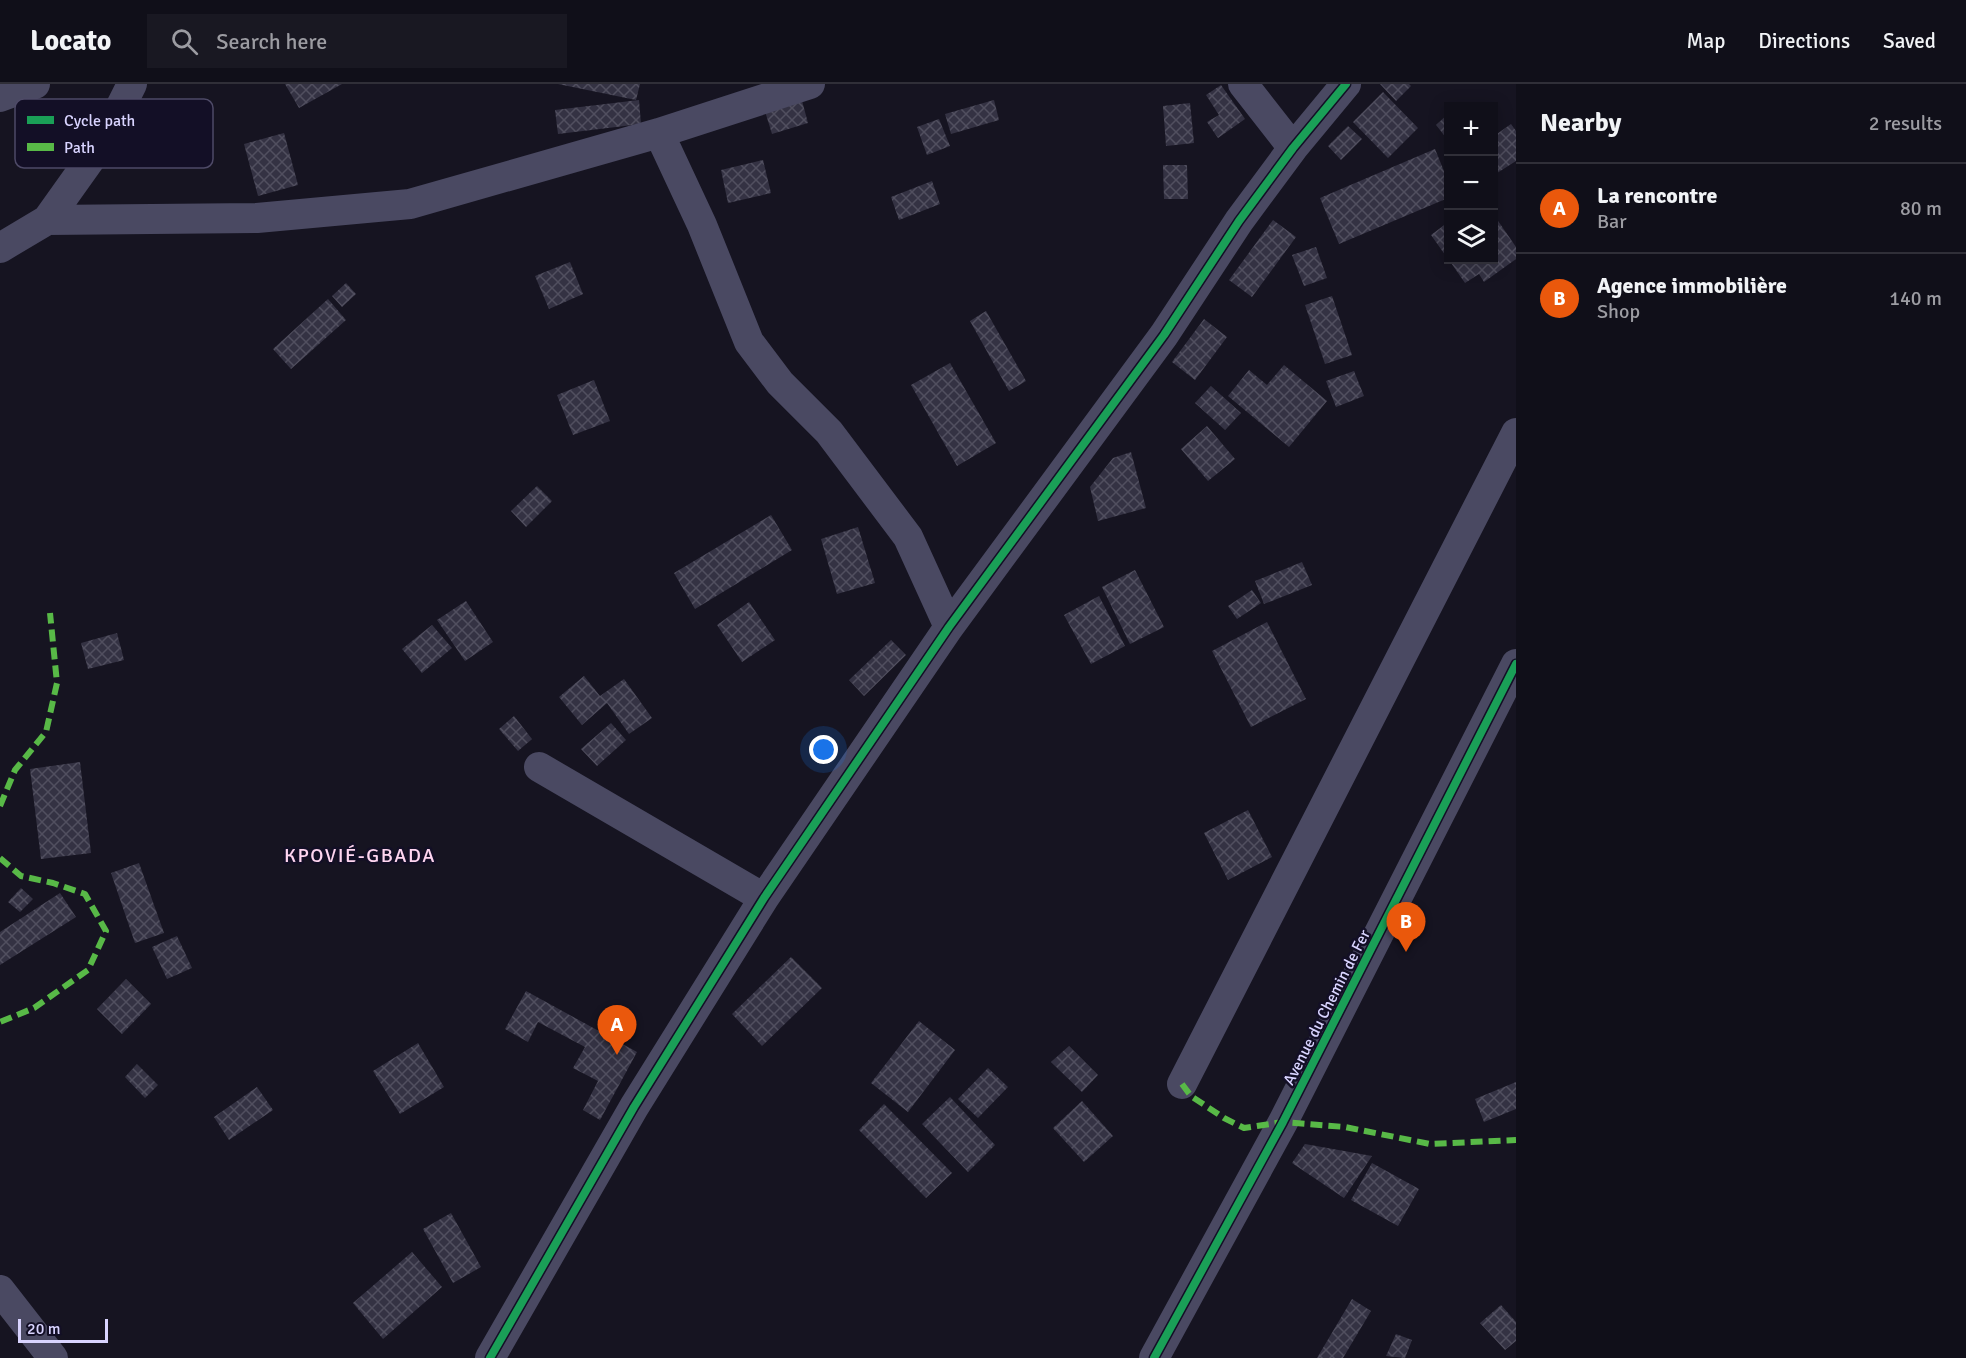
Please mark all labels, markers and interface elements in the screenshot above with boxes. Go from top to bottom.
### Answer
search box [147,14,567,68]
text: Locato [30,24,111,58]
icon: search [168,25,201,58]
text: Search here [216,28,327,55]
text: Map [1687,28,1725,54]
text: Directions [1758,28,1850,54]
text: Saved [1883,28,1936,54]
legend [15,99,213,168]
map controls [1444,102,1498,264]
button: + [1444,102,1498,156]
text: Nearby [1540,107,1621,139]
text: Cycle path [64,111,135,131]
text: 2 results [1869,111,1942,136]
text: Path [64,138,95,158]
button: − [1444,156,1498,210]
text: La rencontre [1597,182,1717,209]
text: A [1553,196,1566,221]
text: 80 m [1900,196,1942,221]
text: Bar [1597,209,1627,234]
button: layers [1444,210,1498,264]
text: Agence immobilière [1597,272,1787,299]
text: B [1553,286,1566,311]
text: 140 m [1889,286,1942,311]
text: Shop [1597,299,1640,324]
your location [809,735,838,764]
district label: KPOVIÉ-GBADA [284,843,436,868]
pin: B [1386,902,1426,952]
street label: Avenue du Chemin de Fer [1279,926,1375,1089]
pin: A [598,1006,636,1055]
scale bar [18,1316,108,1344]
text: 20 m [27,1319,61,1339]

